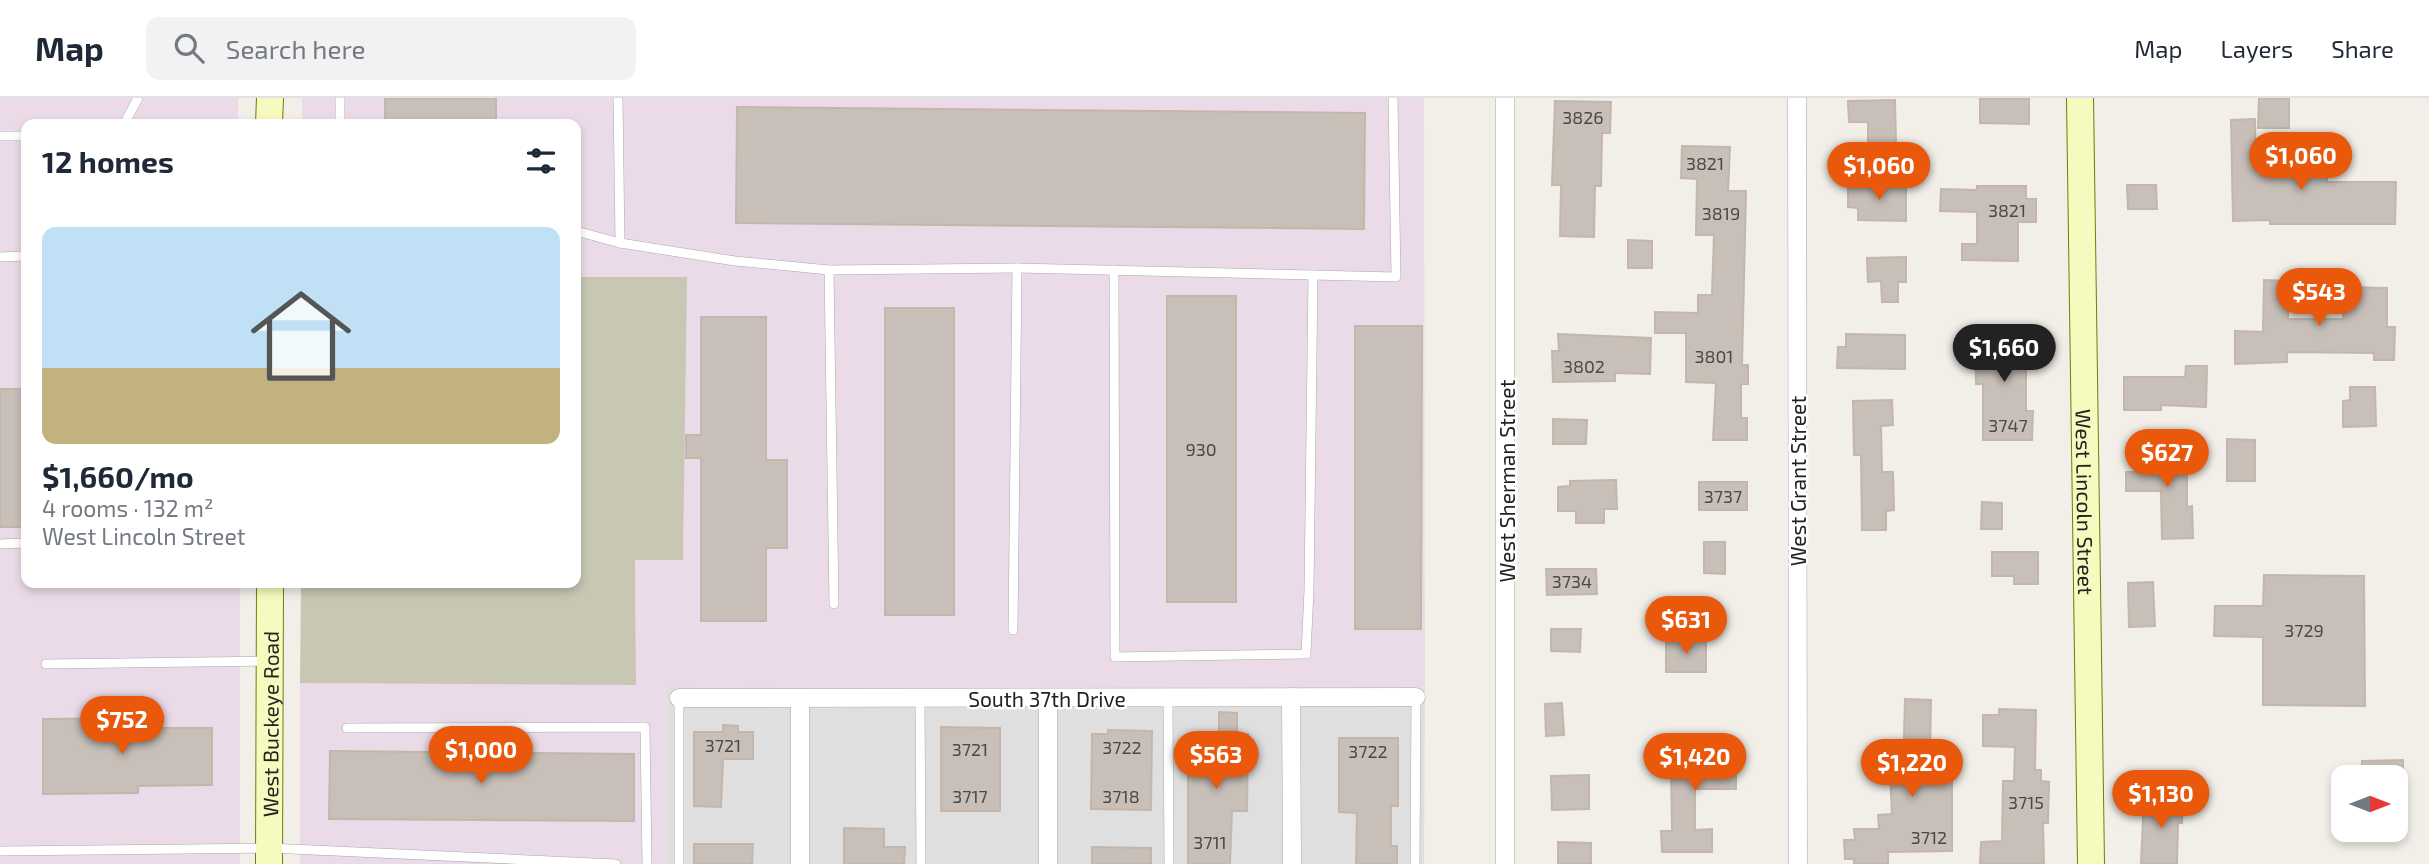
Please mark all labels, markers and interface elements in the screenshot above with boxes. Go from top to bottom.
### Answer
search box [146,17,636,80]
text: Map [35,28,104,68]
icon: search [170,29,208,67]
text: Search here [226,33,365,64]
text: Map [2134,34,2182,63]
text: Layers [2220,34,2293,63]
text: Share [2331,34,2394,63]
house number: 3826 [1562,106,1604,128]
pin: $1,060 [2244,132,2358,192]
text: $1,060 [2265,141,2337,169]
icon: filters [522,142,560,180]
pin: $1,060 [1822,142,1936,202]
text: 12 homes [42,143,174,179]
text: $1,060 [1843,151,1915,179]
house number: 3821 [1686,152,1724,174]
house number: 3821 [1988,199,2026,221]
house number: 3819 [1702,202,1740,224]
pin: $543 [2278,268,2360,328]
icon: home [238,273,364,399]
text: $543 [2292,277,2346,305]
pin: $1,660 [1947,324,2061,384]
text: $1,660 [1969,333,2039,361]
house number: 3801 [1695,345,1733,367]
house number: 3802 [1563,355,1605,377]
street label: West Sherman Street [1494,379,1519,583]
street label: West Grant Street [1785,396,1810,566]
street label: West Lincoln Street [2072,409,2100,595]
house number: 3747 [1988,414,2028,436]
pin: $627 [2126,430,2208,489]
house number: 930 [1185,438,1217,460]
text: $627 [2141,438,2193,466]
text: $1,660/mo [42,458,194,494]
house number: 3737 [1704,485,1742,507]
text: 4 rooms · 132 m² [42,494,214,522]
text: West Lincoln Street [42,522,246,550]
house number: 3734 [1552,570,1592,592]
pin: $631 [1645,596,1727,656]
text: $631 [1661,605,1711,633]
house number: 3729 [2284,619,2324,641]
street label: West Buckeye Road [257,631,282,817]
street label: South 37th Drive [968,686,1126,711]
pin: $752 [81,696,163,756]
text: $752 [96,705,148,733]
pin: $1,000 [424,726,538,786]
pin: $563 [1175,732,1257,791]
house number: 3721 [705,734,741,756]
pin: $1,420 [1638,734,1752,793]
text: $1,000 [445,735,517,763]
house number: 3722 [1102,736,1142,758]
house number: 3721 [952,738,988,760]
text: $563 [1190,740,1242,768]
house number: 3722 [1348,740,1388,762]
pin: $1,220 [1855,740,1969,799]
text: $1,420 [1659,742,1731,770]
text: $1,220 [1877,748,1947,776]
north arrow [2331,765,2408,842]
map controls [2331,765,2408,842]
pin: $1,130 [2104,770,2218,830]
text: $1,130 [2128,779,2194,807]
house number: 3717 [952,785,988,807]
house number: 3718 [1102,785,1140,807]
house number: 3715 [2008,791,2044,813]
house number: 3712 [1911,826,1947,848]
house number: 3711 [1193,831,1227,853]

